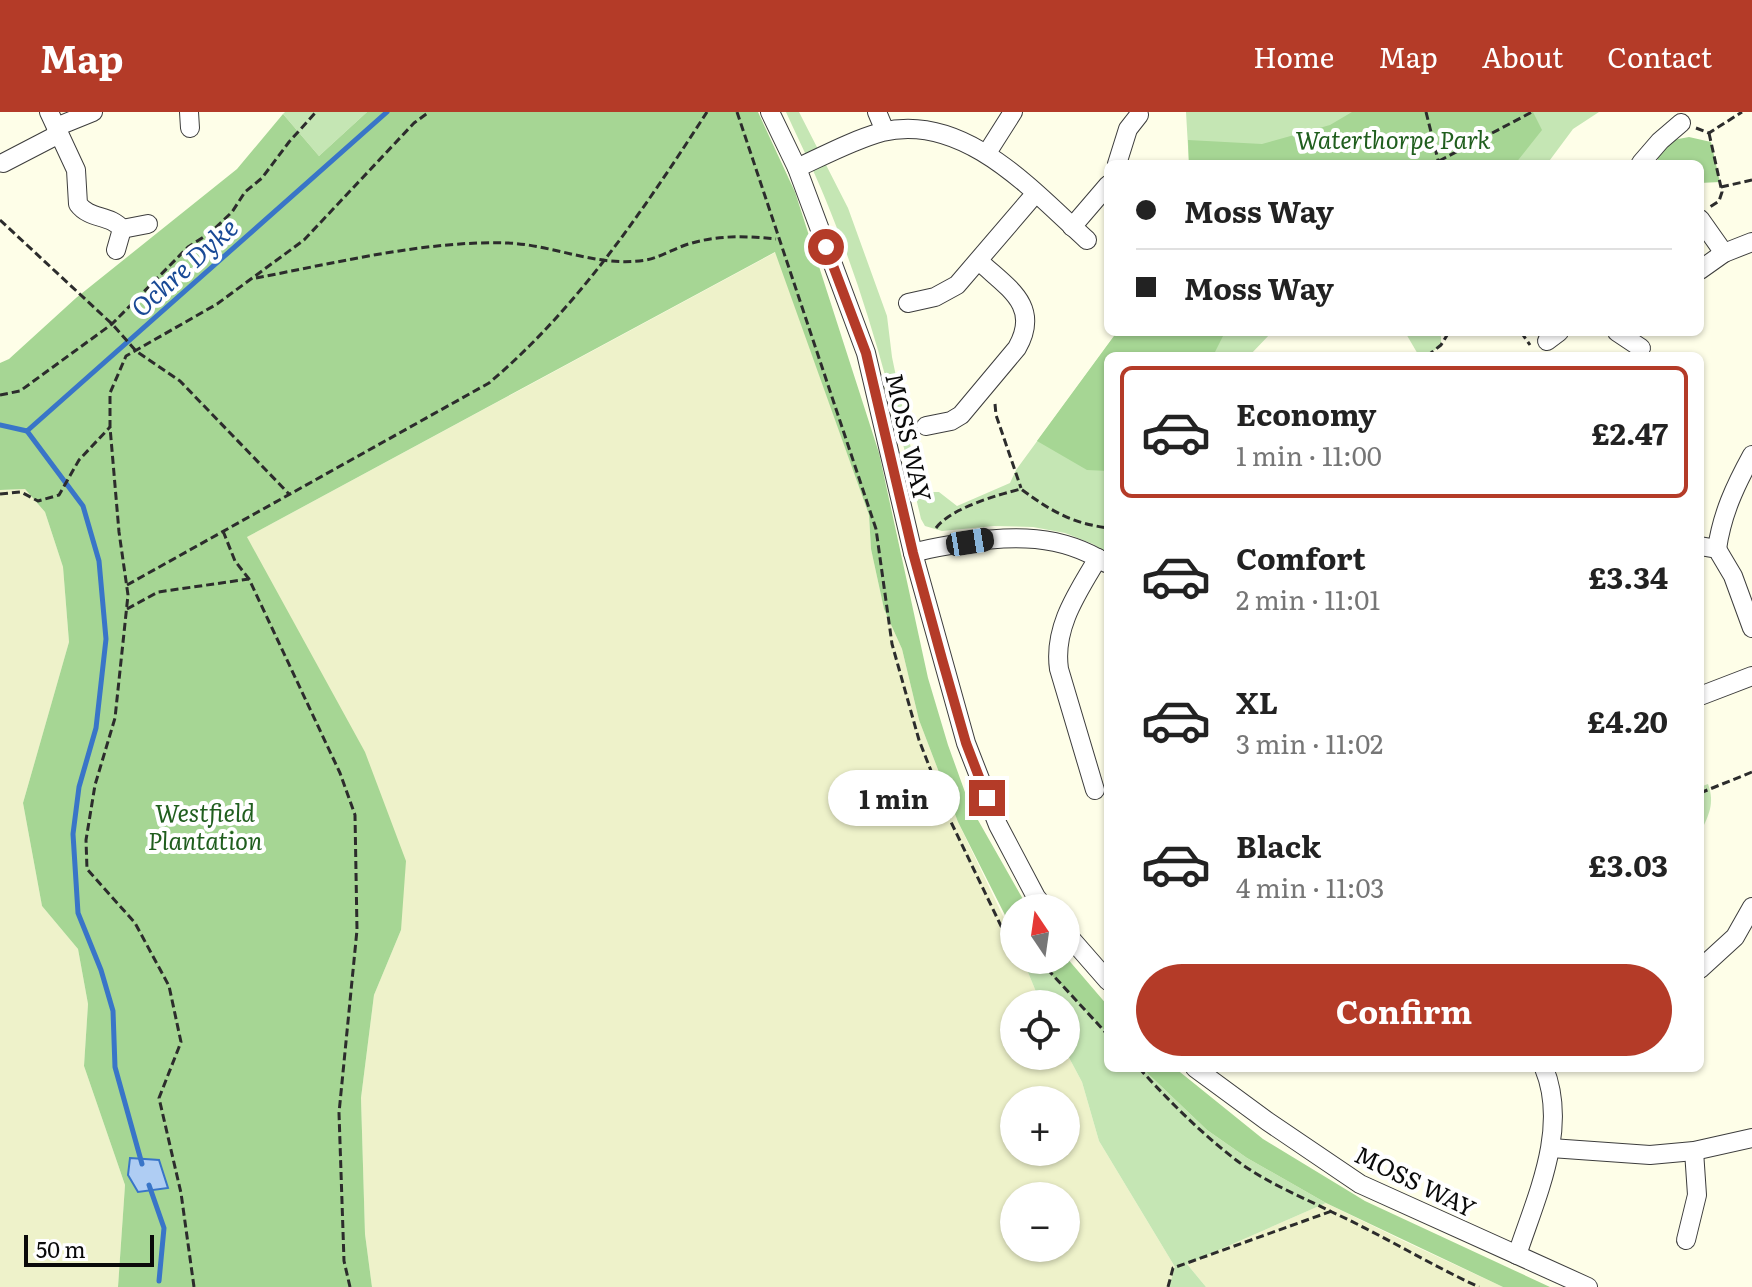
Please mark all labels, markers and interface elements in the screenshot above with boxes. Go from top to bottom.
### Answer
text: Map [40,28,124,85]
text: Home [1253,35,1334,77]
text: Map [1378,35,1438,77]
text: About [1482,35,1563,77]
text: Contact [1607,35,1712,77]
park label: Waterthorpe Park [1295,121,1491,156]
text: Moss Way [1184,188,1334,232]
water label: Ochre Dyke [121,207,245,325]
route start [808,229,844,265]
text: Moss Way [1184,265,1334,309]
street label: MOSS WAY [878,369,942,505]
text: Economy [1236,391,1376,435]
icon: car [1140,396,1212,468]
text: £2.47 [1592,410,1668,454]
text: 1 min · 11:00 [1236,435,1382,474]
car [944,526,996,558]
text: Comfort [1236,535,1366,579]
icon: car [1140,540,1212,612]
text: £3.34 [1589,554,1668,598]
text: 2 min · 11:01 [1236,579,1380,618]
text: XL [1236,679,1278,723]
icon: car [1140,684,1212,756]
text: £4.20 [1587,698,1668,742]
text: 3 min · 11:02 [1236,723,1383,762]
callout: 1 min [827,770,959,826]
text: 1 min [859,778,929,817]
route end [969,780,1005,816]
park label: Westfield Plantation [148,794,262,857]
text: Black [1236,823,1321,867]
icon: car [1140,828,1212,900]
text: £3.03 [1589,842,1668,886]
text: 4 min · 11:03 [1236,867,1384,906]
north arrow [1000,894,1080,974]
map controls [1000,894,1080,1262]
button: Confirm [1136,964,1672,1056]
button: locate [1000,990,1080,1070]
button: + [1000,1086,1080,1166]
street label: MOSS WAY [1349,1136,1483,1224]
button: − [1000,1182,1080,1262]
scale bar [24,1231,154,1267]
text: 50 m [36,1232,86,1265]

